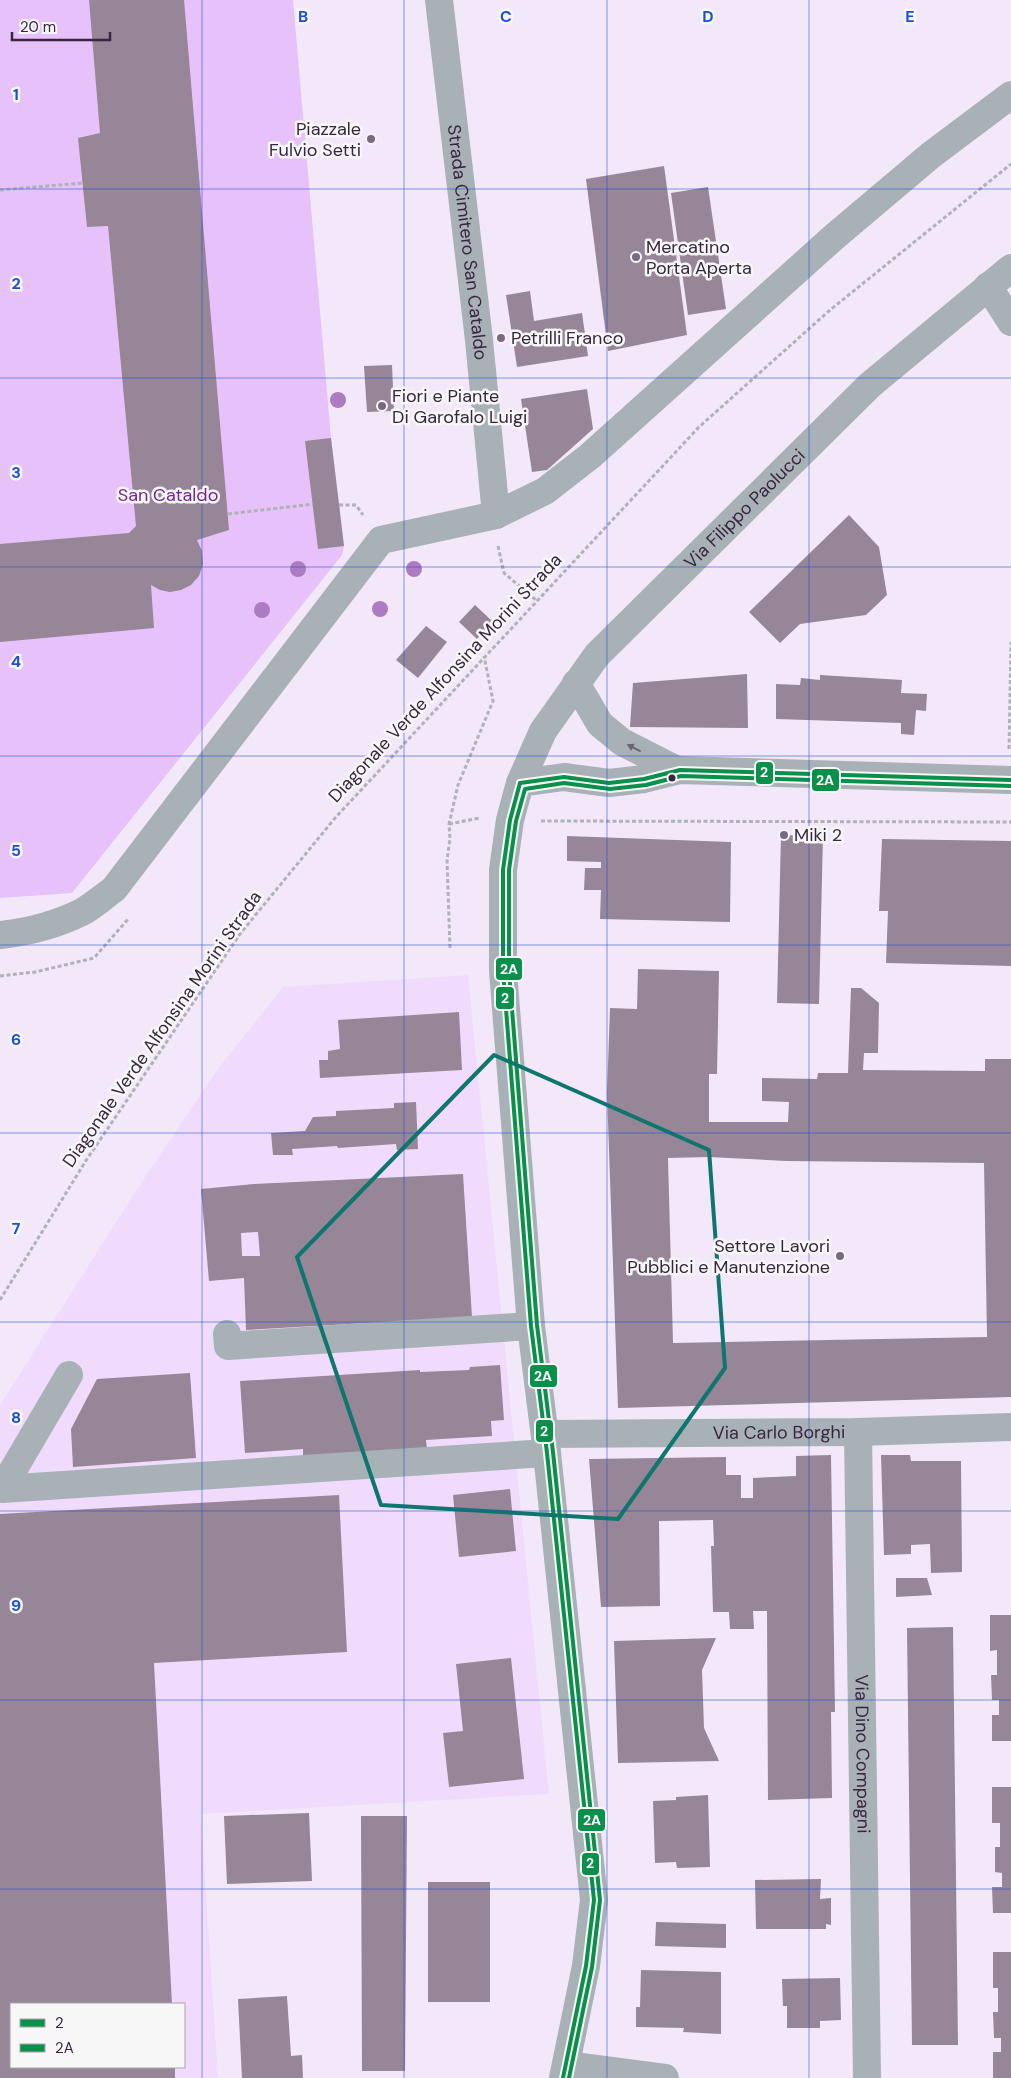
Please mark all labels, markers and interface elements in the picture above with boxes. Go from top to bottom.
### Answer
text: B [298,6,308,27]
text: C [500,6,512,27]
text: D [702,6,714,27]
text: E [905,6,915,27]
scale bar [12,10,110,42]
text: 20 m [20,17,56,37]
text: 1 [13,84,19,105]
place label: Piazzale Fulvio Setti [269,117,361,162]
street label: Strada Cimitero San Cataldo [442,123,493,361]
marker: Piazzale Fulvio Setti [365,133,377,145]
place label: Mercatino Porta Aperta [646,235,752,280]
marker: Mercatino Porta Aperta [630,251,642,263]
text: 2 [11,273,21,294]
place label: Petrilli Franco [511,326,623,350]
marker: Petrilli Franco [495,332,507,344]
place label: Fiori e Piante Di Garofalo Luigi [392,384,527,429]
marker: Fiori e Piante Di Garofalo Luigi [376,400,388,412]
street label: Via Filippo Paolucci [679,444,810,574]
text: 3 [11,462,21,483]
park label: San Cataldo [118,483,218,507]
street label: Diagonale Verde Alfonsina Morini Strada [323,548,567,808]
text: 4 [11,651,21,672]
one-way arrow [627,744,641,752]
line badge: 2 [755,761,774,785]
text: 2 [760,763,768,781]
line badge: 2A [811,768,840,792]
text: 2A [816,771,834,789]
unlabelled marker [667,773,677,783]
place label: Miki 2 [794,823,842,847]
marker: Miki 2 [778,829,790,841]
text: 5 [11,840,21,861]
street label: Diagonale Verde Alfonsina Morini Strada [57,886,267,1172]
line badge: 2A [495,957,523,981]
text: 2A [500,960,518,978]
line badge: 2 [495,986,515,1010]
text: 2 [501,989,509,1007]
text: 6 [11,1029,21,1050]
text: 7 [12,1218,21,1239]
place label: Settore Lavori Pubblici e Manutenzione [627,1234,830,1279]
marker: Settore Lavori Pubblici e Manutenzione [834,1250,846,1262]
line badge: 2A [529,1364,558,1388]
text: 2A [534,1367,552,1385]
text: 8 [11,1407,21,1428]
line badge: 2 [535,1419,554,1443]
street label: Via Carlo Borghi [713,1420,845,1445]
text: 2 [540,1422,548,1440]
text: 9 [11,1595,21,1616]
street label: Via Dino Compagni [849,1674,876,1834]
line badge: 2A [577,1808,606,1832]
text: 2A [583,1811,601,1829]
line badge: 2 [581,1852,600,1876]
text: 2 [586,1854,594,1872]
legend [10,2003,185,2068]
text: 2 [55,2013,64,2033]
text: 2A [55,2038,74,2058]

